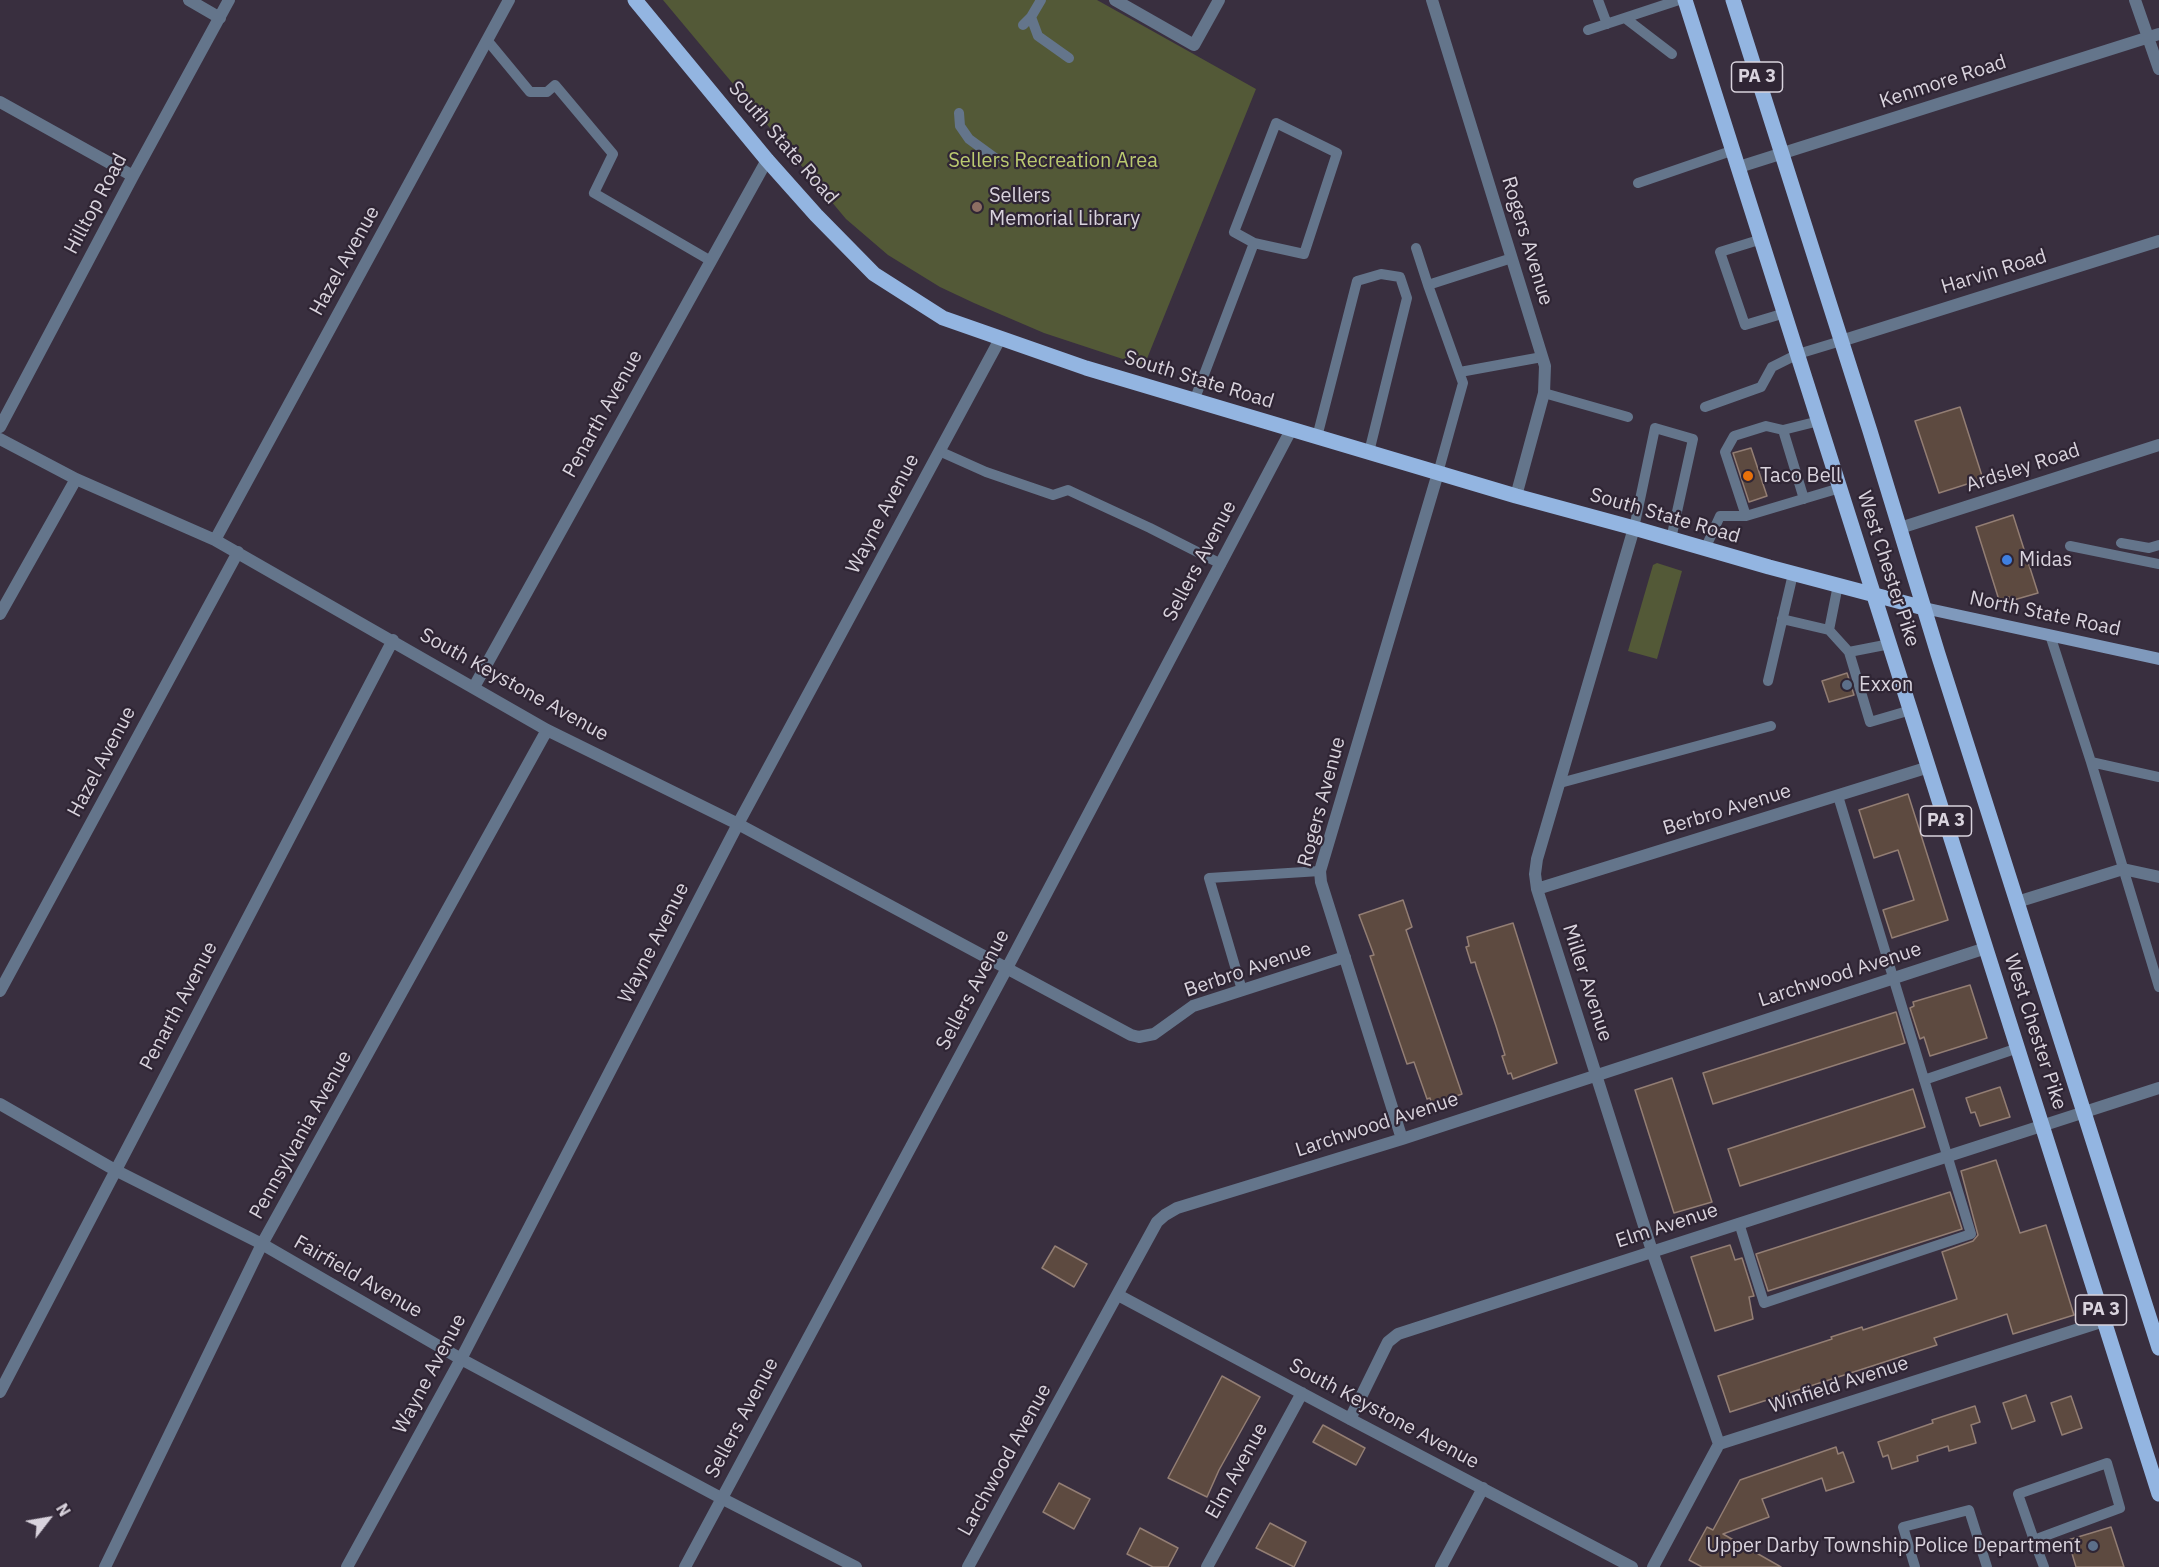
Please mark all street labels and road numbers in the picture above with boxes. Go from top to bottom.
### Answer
street label: Kenmore Road [1876,50,2010,114]
road number: PA 3 [1732,62,1782,92]
street label: South State Road [723,77,843,209]
street label: Hilltop Road [60,150,132,258]
street label: Rogers Avenue [1496,174,1558,308]
street label: Hazel Avenue [305,202,385,320]
street label: Harvin Road [1938,245,2050,299]
street label: Penarth Avenue [558,346,648,482]
street label: South State Road [1121,346,1277,414]
street label: Ardsley Road [1963,438,2083,498]
street label: Wayne Avenue [841,450,925,578]
street label: South State Road [1587,483,1743,549]
street label: West Chester Pike [1851,488,1925,650]
street label: Sellers Avenue [1158,497,1242,625]
street label: North State Road [1967,586,2123,642]
street label: South Keystone Avenue [416,623,612,747]
street label: Hazel Avenue [63,703,141,821]
street label: Rogers Avenue [1293,734,1351,870]
street label: Berbro Avenue [1660,779,1794,841]
road number: PA 3 [1920,806,1972,836]
street label: Wayne Avenue [613,879,695,1007]
street label: Miller Avenue [1557,921,1617,1045]
street label: Sellers Avenue [931,926,1015,1054]
street label: Berbro Avenue [1181,937,1315,1003]
street label: Larchwood Avenue [1755,937,1925,1013]
street label: Penarth Avenue [135,938,223,1074]
street label: West Chester Pike [1998,951,2072,1113]
street label: Pennsylvania Avenue [245,1047,357,1223]
street label: Larchwood Avenue [1292,1087,1462,1163]
street label: Elm Avenue [1613,1198,1721,1254]
street label: Fairfield Avenue [289,1231,427,1323]
road number: PA 3 [2076,1295,2126,1325]
street label: Wayne Avenue [388,1310,472,1438]
street label: Winfield Avenue [1766,1351,1912,1419]
street label: Sellers Avenue [700,1354,784,1482]
street label: South Keystone Avenue [1285,1354,1483,1474]
street label: Larchwood Avenue [953,1380,1057,1540]
street label: Elm Avenue [1201,1419,1273,1523]

